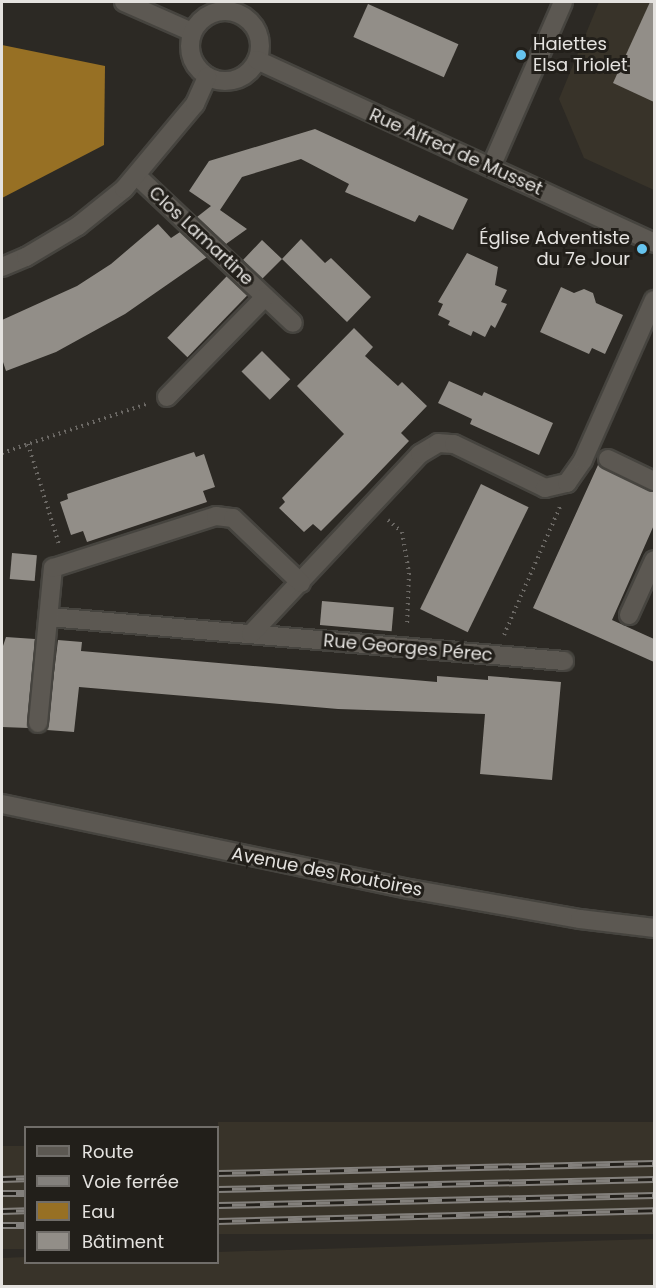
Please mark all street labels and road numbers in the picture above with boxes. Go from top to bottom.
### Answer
street label: Rue Alfred de Musset [366,104,546,200]
street label: Clos Lamartine [144,182,258,290]
street label: Rue Georges Pérec [323,630,493,666]
street label: Avenue des Routoires [230,843,424,901]

